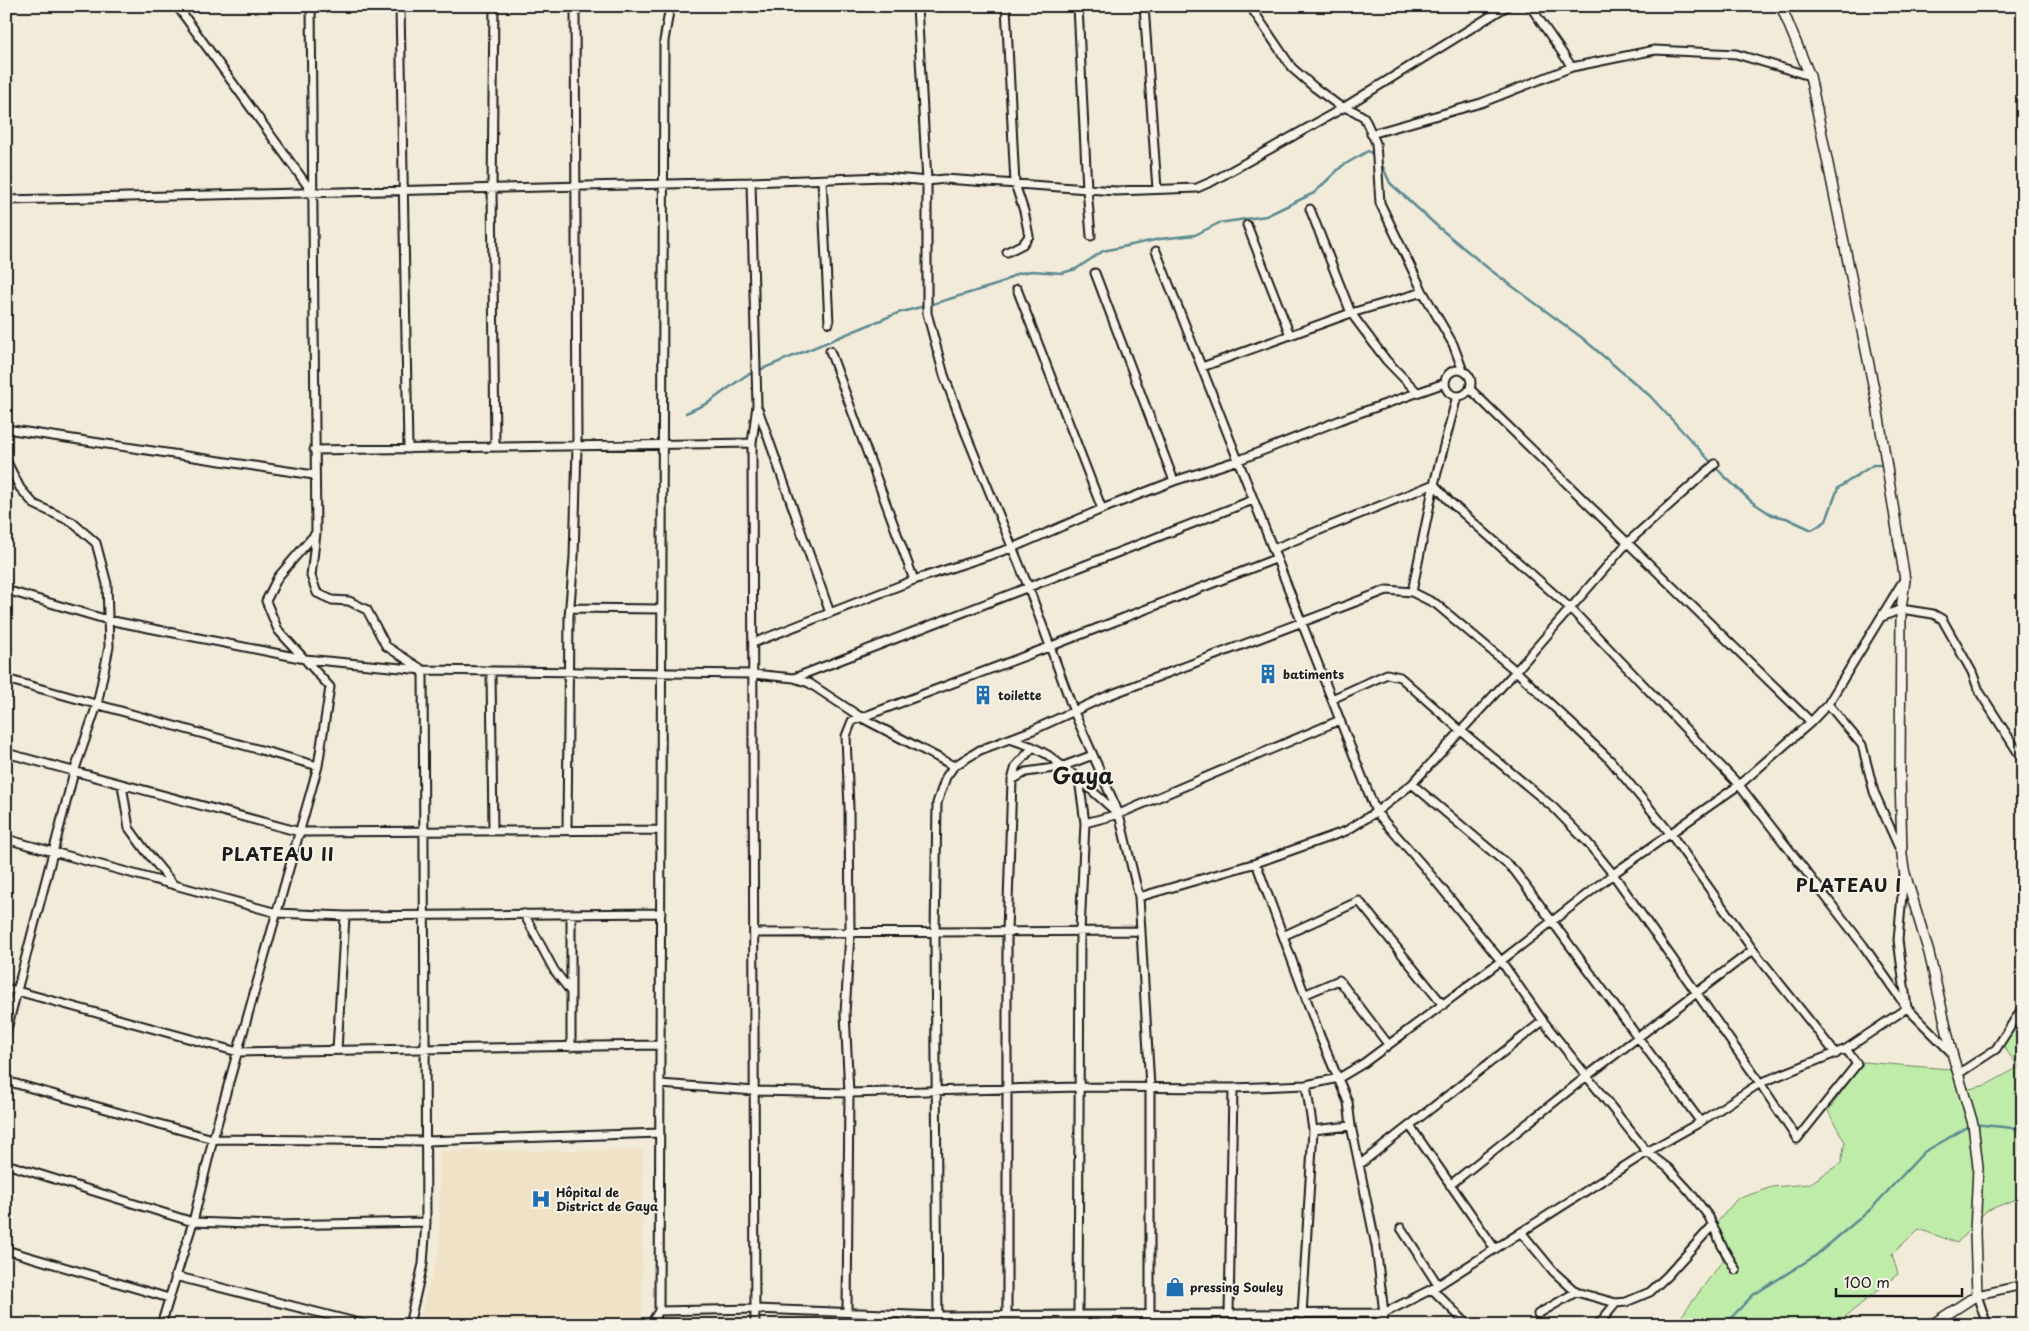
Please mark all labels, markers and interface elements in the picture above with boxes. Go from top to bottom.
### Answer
building icon: batiments [1257,663,1279,685]
place label: batiments [1283,665,1344,683]
building icon: toilette [972,684,994,706]
place label: toilette [998,686,1042,704]
district label: Gaya [1052,758,1114,791]
district label: PLATEAU II [221,840,335,867]
district label: PLATEAU I [1796,871,1902,898]
place label: Hôpital de District de Gaya [556,1183,659,1215]
hospital icon: Hôpital de District de Gaya [530,1188,552,1210]
scale bar [1836,1266,1963,1298]
text: 100 m [1844,1270,1890,1293]
shop icon: pressing Souley [1164,1276,1186,1298]
place label: pressing Souley [1190,1278,1283,1296]

